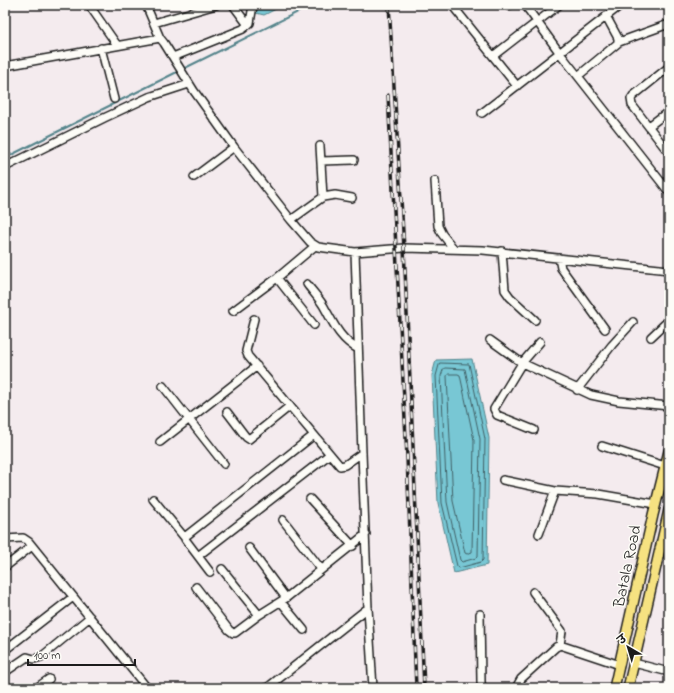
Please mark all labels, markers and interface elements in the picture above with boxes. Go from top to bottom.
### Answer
street label: Batala Road [607,523,648,611]
north arrow [608,627,648,667]
text: उ [614,630,632,649]
scale bar [28,641,135,667]
text: 100 m [34,647,61,665]

